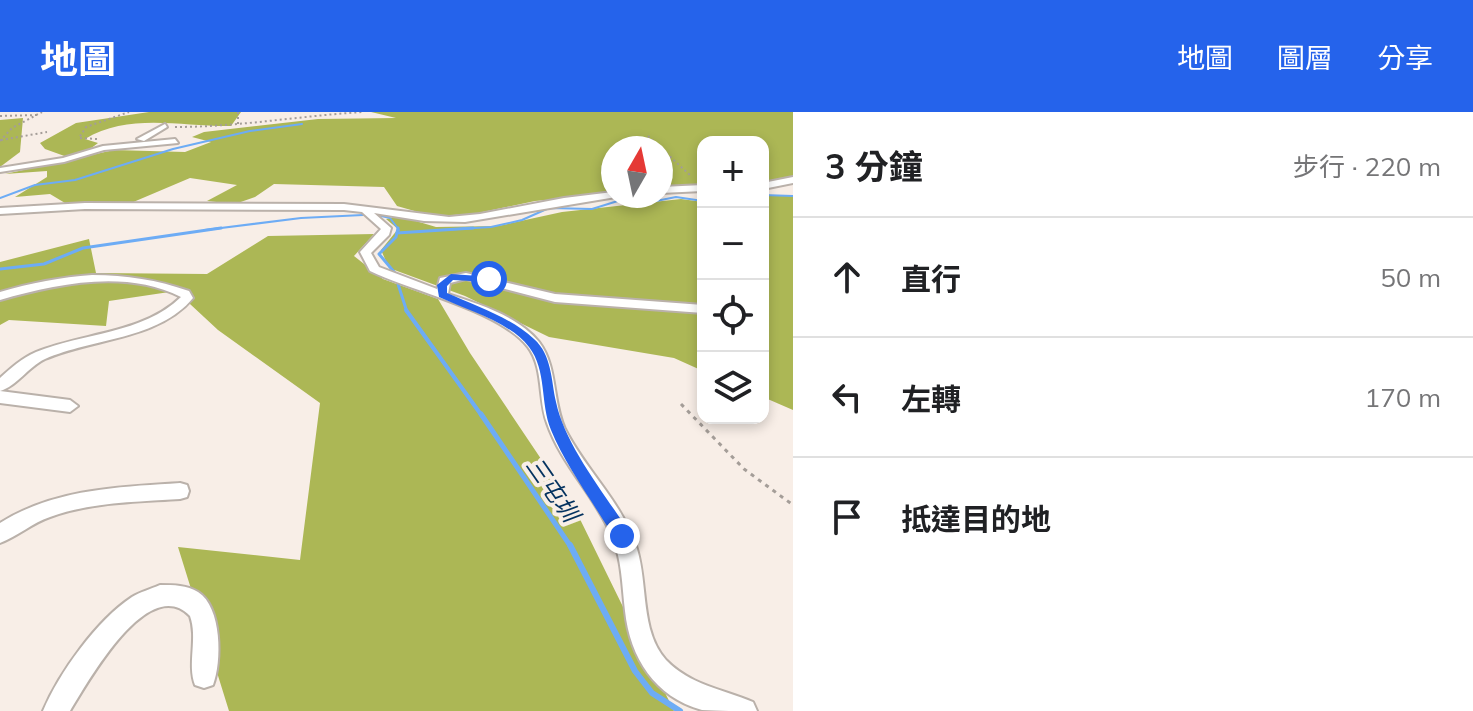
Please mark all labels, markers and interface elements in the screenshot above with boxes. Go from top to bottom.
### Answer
text: 地圖 [40,35,116,83]
text: 地圖 [1177,40,1233,75]
text: 圖層 [1277,40,1333,75]
text: 分享 [1377,40,1433,75]
north arrow [601,136,673,208]
map controls [697,136,769,424]
button: + [697,136,769,208]
text: 3 分鐘 [825,145,923,188]
text: 步行 · 220 m [1293,150,1441,183]
button: − [697,208,769,280]
icon: ahead [825,255,869,299]
text: 直行 [901,260,961,298]
route start [471,261,507,297]
text: 50 m [1380,261,1441,294]
button: locate [697,280,769,352]
button: layers [697,352,769,424]
icon: left [825,375,869,419]
text: 左轉 [901,380,961,418]
text: 170 m [1365,381,1441,414]
water label: 三屯圳 [520,451,588,530]
icon: arrive [825,495,869,539]
text: 抵達目的地 [901,500,1051,538]
route end [604,518,640,554]

